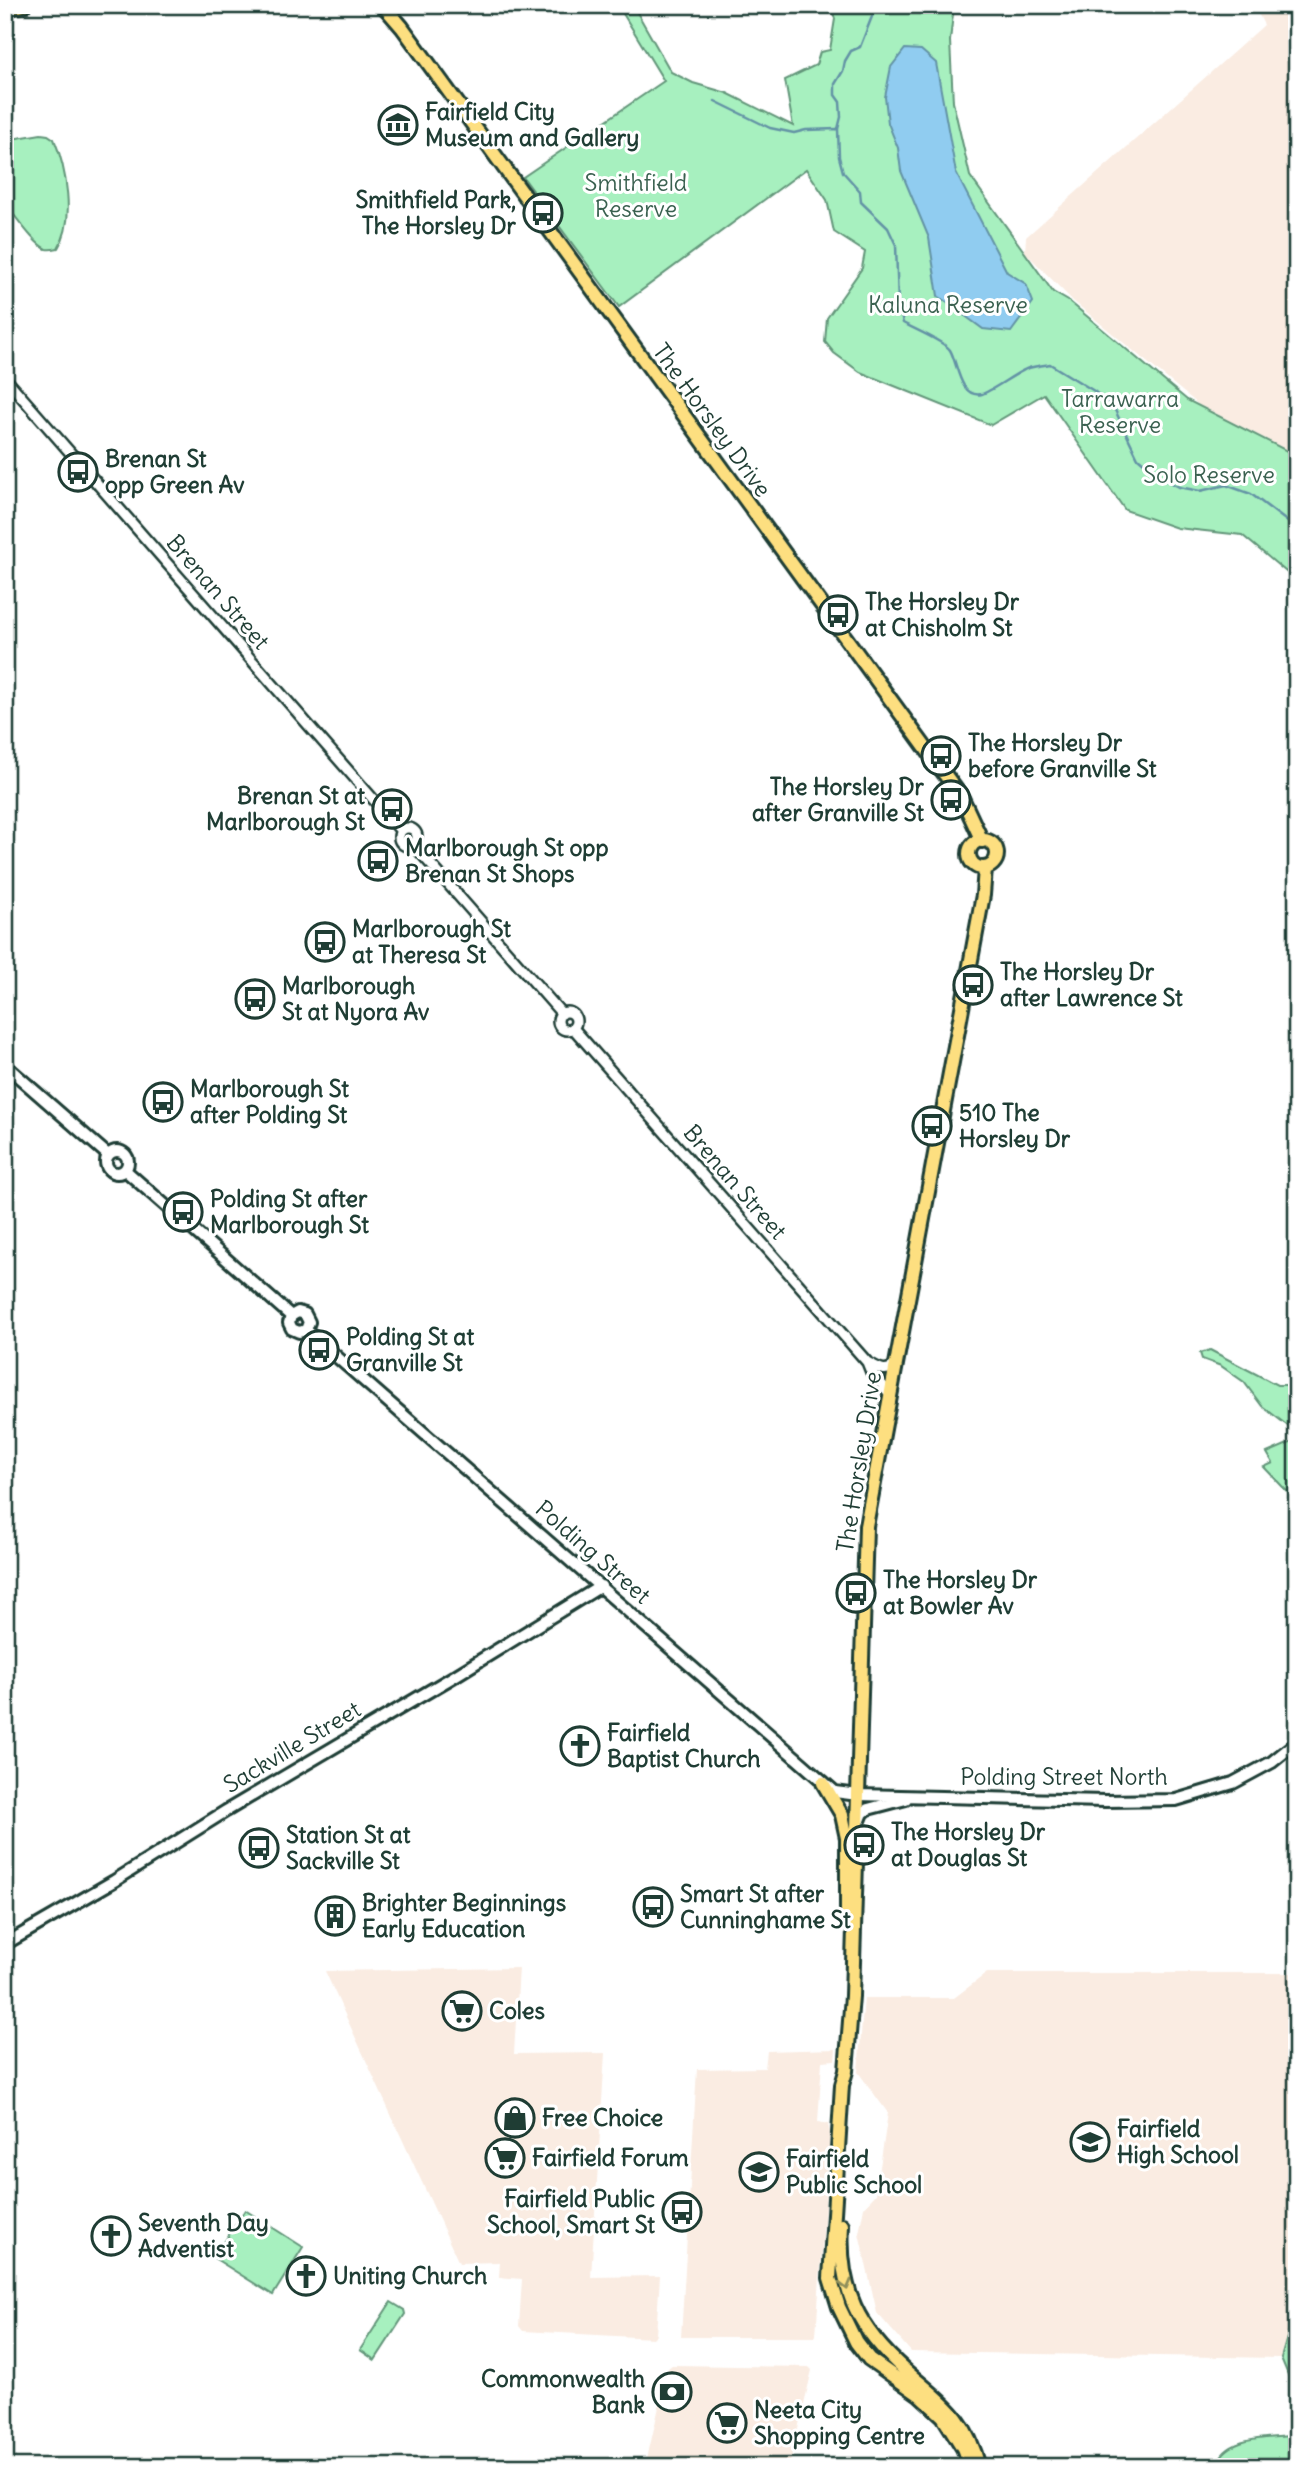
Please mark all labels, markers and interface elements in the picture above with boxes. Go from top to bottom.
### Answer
place label: Fairfield City Museum and Gallery [425,97,639,152]
museum icon: Fairfield City Museum and Gallery [377,104,419,146]
park label: Smithfield Reserve [585,168,687,223]
place label: Smithfield Park, The Horsley Dr [355,185,517,240]
bus stop icon: Smithfield Park, The Horsley Dr [522,192,564,234]
park label: Kaluna Reserve [868,290,1028,319]
street label: The Horsley Drive [647,337,778,502]
park label: Tarrawarra Reserve [1061,384,1179,439]
place label: Brenan St opp Green Av [105,444,245,499]
bus stop icon: Brenan St opp Green Av [57,451,99,493]
park label: Solo Reserve [1143,460,1275,489]
street label: Brenan Street [161,528,276,655]
place label: The Horsley Dr at Chisholm St [865,587,1020,642]
bus stop icon: The Horsley Dr at Chisholm St [817,594,859,636]
place label: The Horsley Dr before Granville St [968,728,1157,783]
bus stop icon: The Horsley Dr before Granville St [920,735,962,777]
place label: The Horsley Dr after Granville St [752,772,925,827]
bus stop icon: The Horsley Dr after Granville St [930,779,972,821]
place label: Brenan St at Marlborough St [206,781,365,836]
bus stop icon: Brenan St at Marlborough St [371,788,413,830]
place label: Marlborough St opp Brenan St Shops [405,833,609,888]
bus stop icon: Marlborough St opp Brenan St Shops [357,840,399,882]
place label: Marlborough St at Theresa St [352,914,511,969]
bus stop icon: Marlborough St at Theresa St [304,921,346,963]
place label: The Horsley Dr after Lawrence St [1000,957,1183,1012]
bus stop icon: The Horsley Dr after Lawrence St [952,964,994,1006]
place label: Marlborough St at Nyora Av [282,971,430,1026]
bus stop icon: Marlborough St at Nyora Av [234,978,276,1020]
place label: Marlborough St after Polding St [190,1074,349,1129]
bus stop icon: Marlborough St after Polding St [142,1081,184,1123]
place label: 510 The Horsley Dr [959,1098,1071,1153]
bus stop icon: 510 The Horsley Dr [911,1105,953,1147]
street label: Brenan Street [678,1118,793,1245]
place label: Polding St after Marlborough St [210,1184,369,1239]
bus stop icon: Polding St after Marlborough St [162,1191,204,1233]
place label: Polding St at Granville St [346,1322,474,1377]
bus stop icon: Polding St at Granville St [298,1329,340,1371]
street label: The Horsley Drive [830,1369,887,1555]
street label: Polding Street [530,1494,657,1610]
place label: The Horsley Dr at Bowler Av [883,1565,1038,1620]
bus stop icon: The Horsley Dr at Bowler Av [835,1572,877,1614]
street label: Sackville Street [218,1694,366,1799]
place label: Fairfield Baptist Church [607,1718,761,1773]
church icon: Fairfield Baptist Church [559,1725,601,1767]
street label: Polding Street North [960,1762,1168,1791]
place label: The Horsley Dr at Douglas St [891,1817,1046,1872]
place label: Station St at Sackville St [286,1820,411,1875]
bus stop icon: The Horsley Dr at Douglas St [843,1824,885,1866]
bus stop icon: Station St at Sackville St [238,1827,280,1869]
place label: Smart St after Cunninghame St [680,1879,851,1934]
bus stop icon: Smart St after Cunninghame St [632,1886,674,1928]
place label: Brighter Beginnings Early Education [362,1888,566,1943]
building icon: Brighter Beginnings Early Education [314,1895,356,1937]
supermarket icon: Coles [441,1990,483,2032]
place label: Coles [489,1996,545,2025]
shop icon: Free Choice [494,2097,536,2139]
place label: Free Choice [542,2103,663,2132]
place label: Fairfield High School [1117,2114,1239,2169]
school or university icon: Fairfield High School [1069,2121,1111,2163]
supermarket icon: Fairfield Forum [484,2137,526,2179]
place label: Fairfield Forum [532,2143,689,2172]
place label: Fairfield Public School [786,2144,922,2199]
school or university icon: Fairfield Public School [738,2151,780,2193]
place label: Fairfield Public School, Smart St [487,2184,655,2239]
bus stop icon: Fairfield Public School, Smart St [661,2191,703,2233]
place label: Seventh Day Adventist [138,2208,269,2263]
church icon: Seventh Day Adventist [90,2215,132,2257]
church icon: Uniting Church [285,2255,327,2297]
place label: Uniting Church [333,2261,487,2290]
one-way arrow [838,2279,853,2291]
place label: Commonwealth Bank [481,2364,645,2419]
bank icon: Commonwealth Bank [651,2371,693,2413]
place label: Neeta City Shopping Centre [754,2395,925,2450]
supermarket icon: Neeta City Shopping Centre [706,2402,748,2444]

